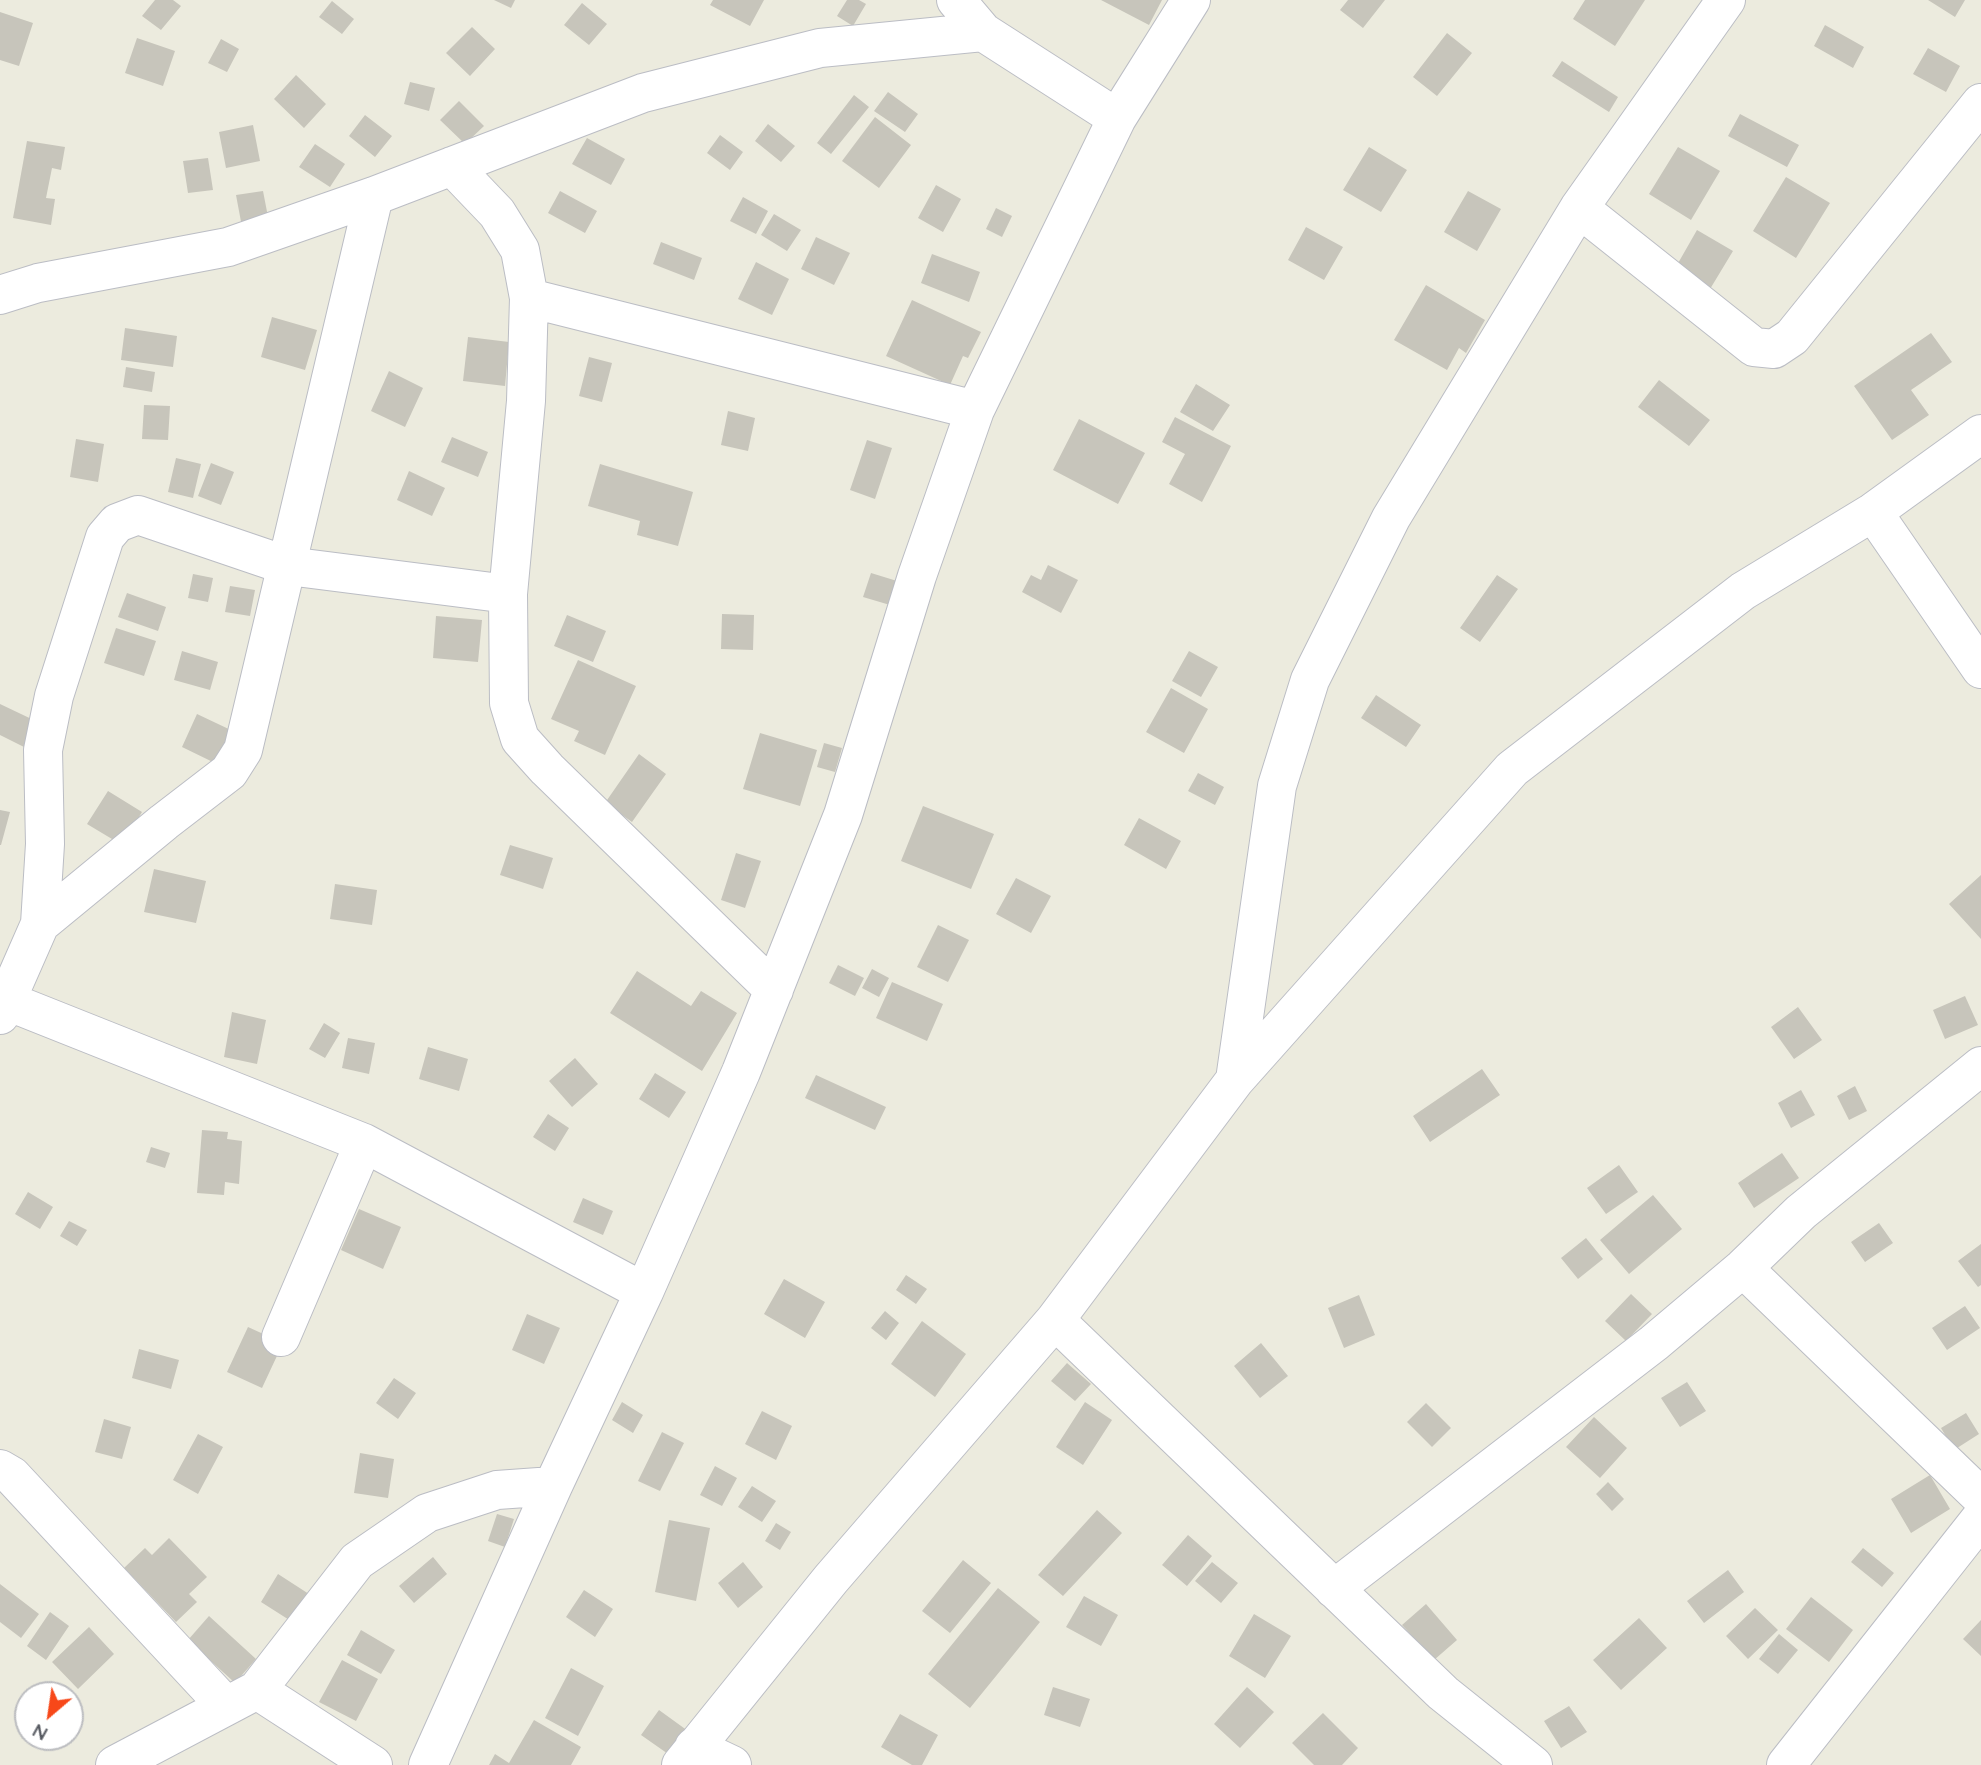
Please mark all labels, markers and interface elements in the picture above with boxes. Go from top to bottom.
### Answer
north arrow [14,1681,84,1751]
text: N [28,1719,52,1746]

